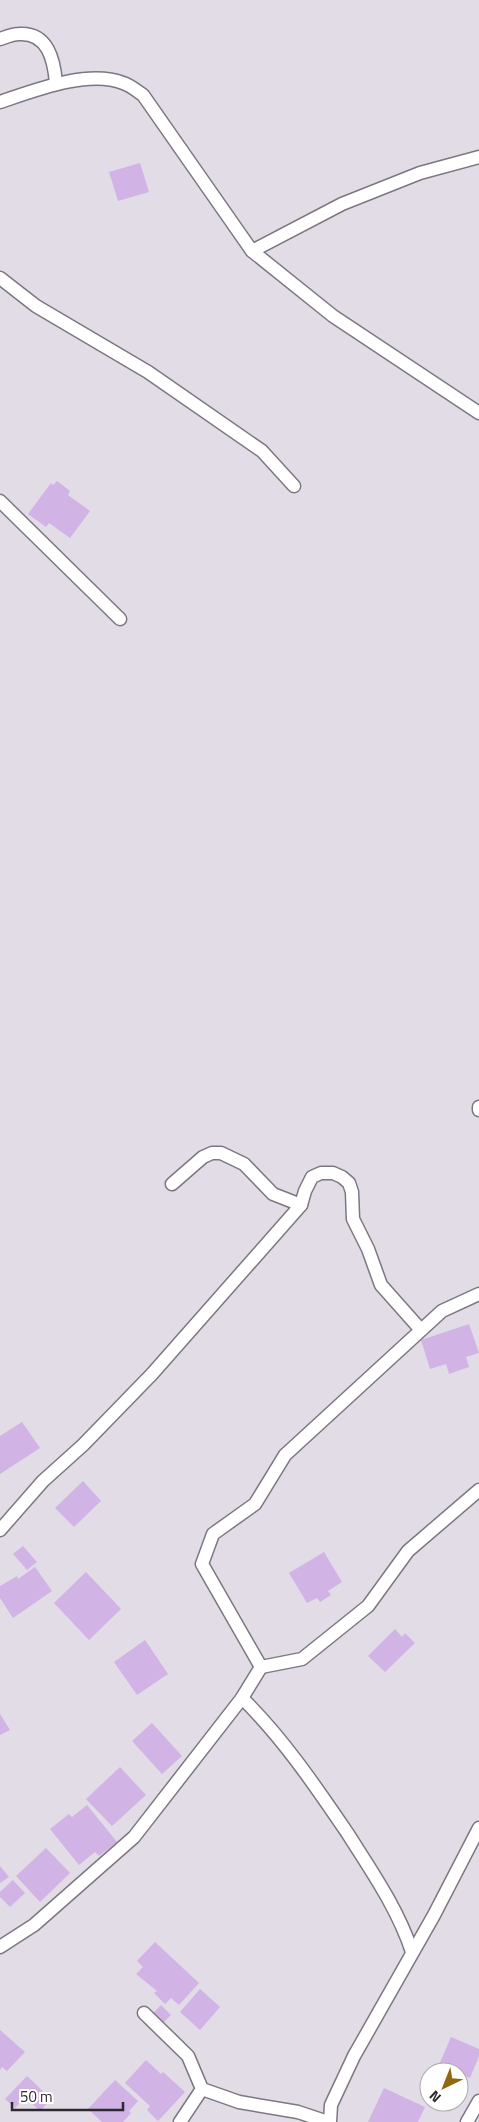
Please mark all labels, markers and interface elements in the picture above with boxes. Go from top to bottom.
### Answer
north arrow [419,2062,469,2112]
scale bar [12,2080,124,2112]
text: 50 m [20,2085,53,2108]
text: N [424,2086,446,2108]

